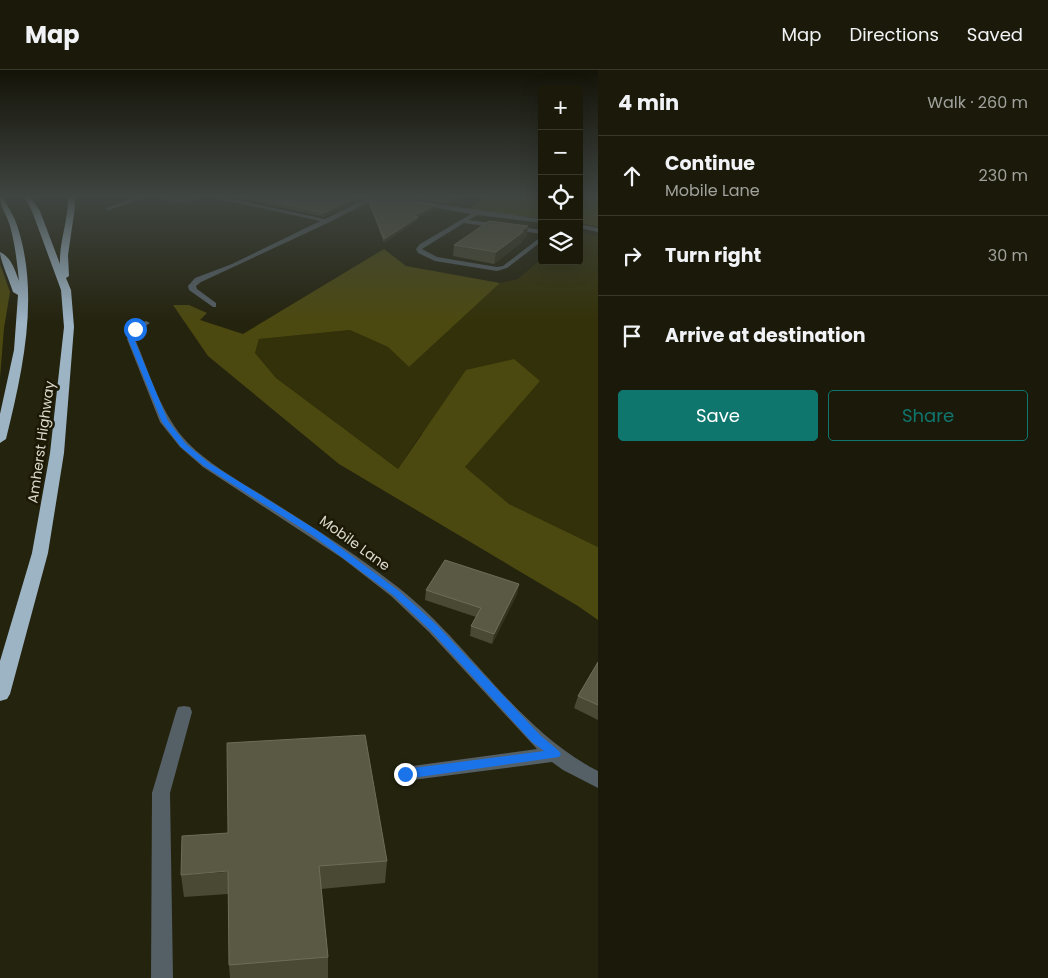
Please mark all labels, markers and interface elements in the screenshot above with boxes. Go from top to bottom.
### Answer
text: Map [25,18,80,51]
text: Map [782,22,821,47]
text: Directions [849,22,939,47]
text: Saved [967,22,1023,47]
map controls [538,85,583,265]
button: + [538,85,583,130]
text: 4 min [618,88,679,117]
text: Walk · 260 m [927,91,1028,114]
button: − [538,130,583,175]
text: Continue [665,150,755,177]
icon: ahead [618,162,646,190]
text: 230 m [979,164,1028,187]
button: locate [538,175,583,220]
text: Mobile Lane [665,179,760,202]
button: layers [538,220,583,265]
icon: right [618,242,646,270]
text: Turn right [665,242,761,269]
text: 30 m [988,244,1028,267]
route start [124,318,147,341]
icon: arrive [618,322,646,350]
text: Arrive at destination [665,322,866,349]
street label: Amherst Highway [23,379,59,504]
button: Save [618,390,818,441]
button: Share [828,390,1028,441]
street label: Mobile Lane [316,511,395,576]
route end [394,763,417,786]

